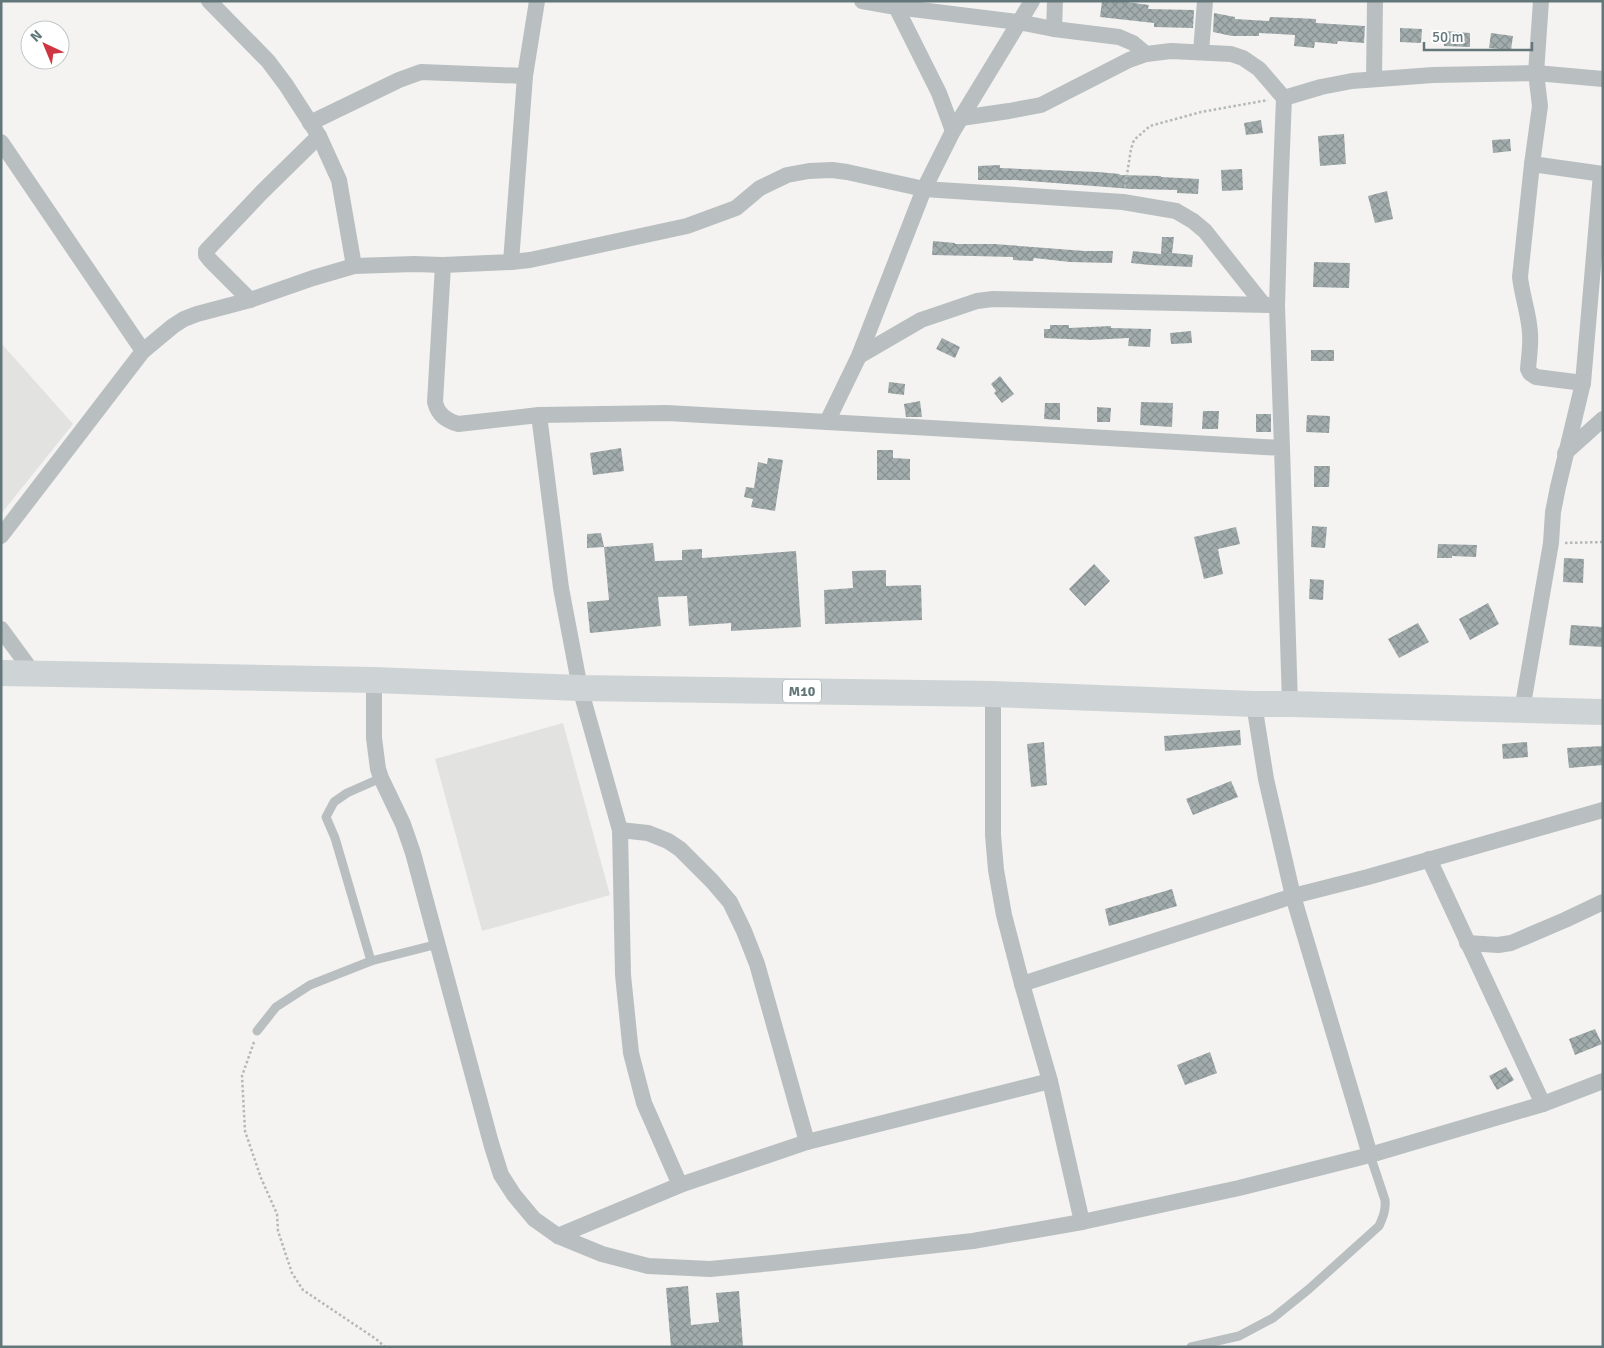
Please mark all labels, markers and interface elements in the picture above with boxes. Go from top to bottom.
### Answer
north arrow [20,20,70,70]
scale bar [1424,20,1532,52]
text: N [27,27,46,46]
text: 50 m [1432,28,1463,46]
road number: M10 [783,679,821,702]

